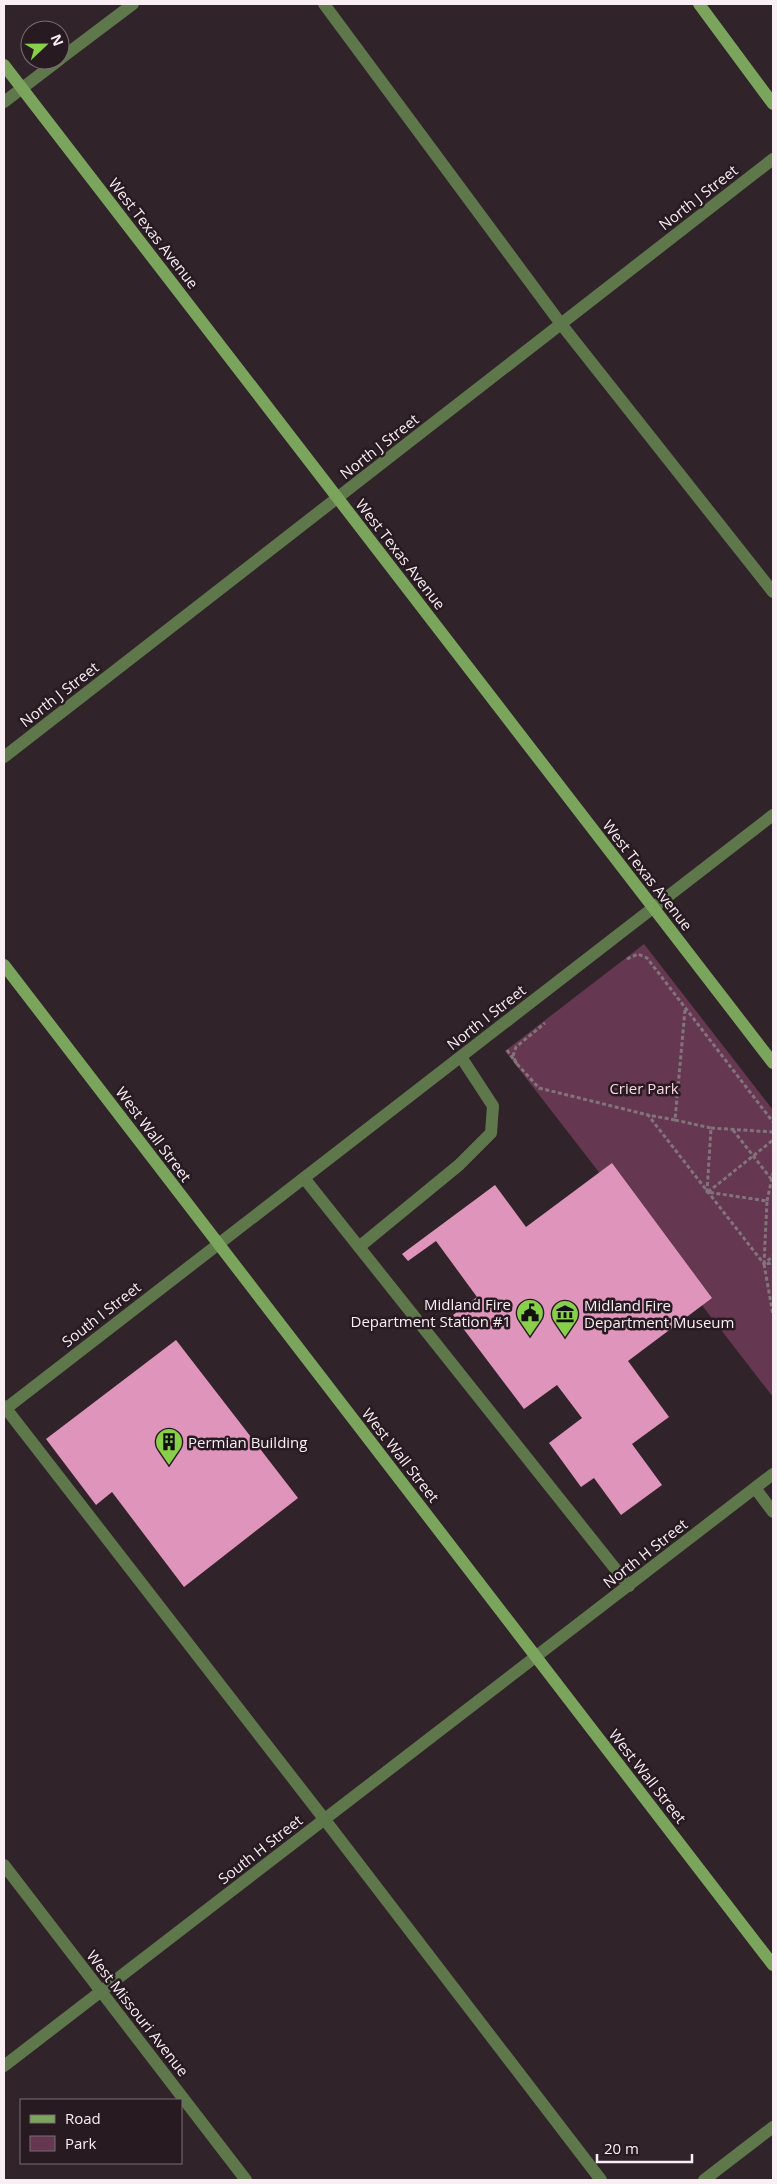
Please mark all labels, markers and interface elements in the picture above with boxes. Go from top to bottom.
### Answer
north arrow [20,20,70,70]
text: N [47,31,68,49]
street label: North J Street [655,160,741,234]
street label: West Texas Avenue [105,174,203,292]
street label: North J Street [336,409,422,483]
street label: West Texas Avenue [352,495,450,613]
street label: North J Street [16,657,102,731]
street label: West Texas Avenue [599,816,697,934]
street label: North I Street [442,980,530,1054]
park label: Crier Park [609,1078,679,1098]
street label: West Wall Street [112,1082,196,1186]
street label: South I Street [57,1277,145,1351]
place label: Midland Fire Department Station #1 [351,1294,511,1331]
place label: Midland Fire Department Museum [584,1295,734,1332]
public building icon: Midland Fire Department Station #1 [515,1298,545,1337]
museum icon: Midland Fire Department Museum [550,1299,580,1338]
street label: West Wall Street [358,1404,444,1506]
building icon: Permian Building [154,1427,184,1466]
place label: Permian Building [188,1432,307,1452]
street label: North H Street [599,1514,691,1592]
street label: West Wall Street [605,1725,691,1827]
street label: South H Street [214,1810,306,1888]
street label: West Missouri Avenue [83,1946,193,2080]
legend [20,2099,182,2164]
text: Road [65,2108,101,2128]
scale bar [597,2132,692,2164]
text: Park [65,2133,96,2153]
text: 20 m [604,2138,639,2158]

